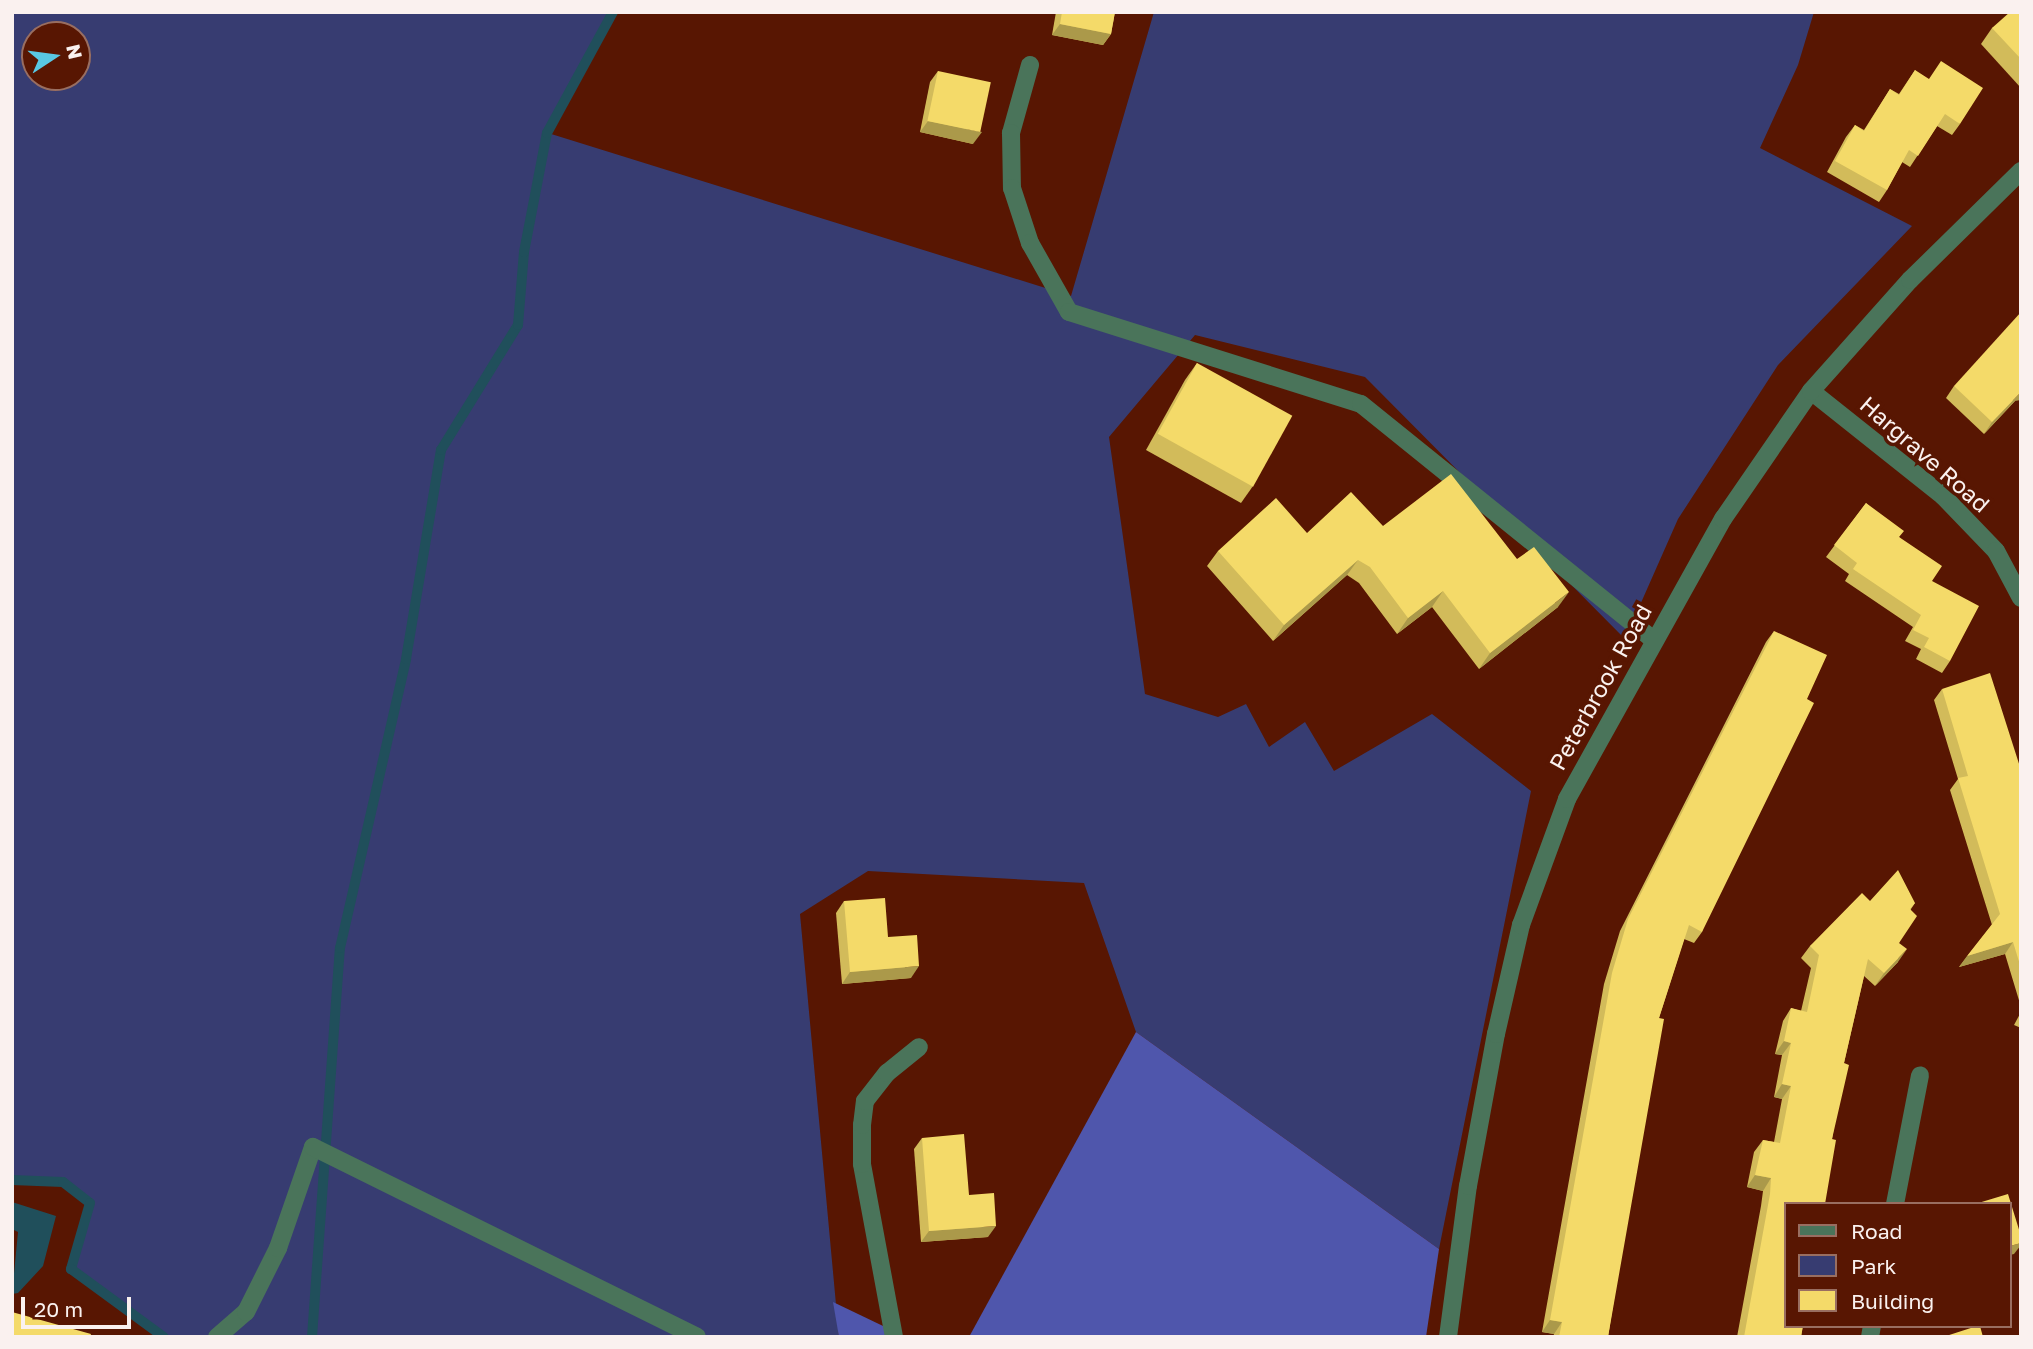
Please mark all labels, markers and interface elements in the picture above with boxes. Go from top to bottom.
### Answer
north arrow [21,21,91,91]
text: N [62,42,88,61]
street label: Hargrave Road [1855,390,1995,518]
street label: Peterbrook Road [1543,599,1657,775]
legend [1784,1202,2012,1328]
text: Road [1851,1218,1902,1244]
text: Park [1851,1253,1896,1279]
scale bar [24,1282,135,1326]
text: Building [1851,1288,1934,1314]
text: 20 m [34,1296,83,1322]

